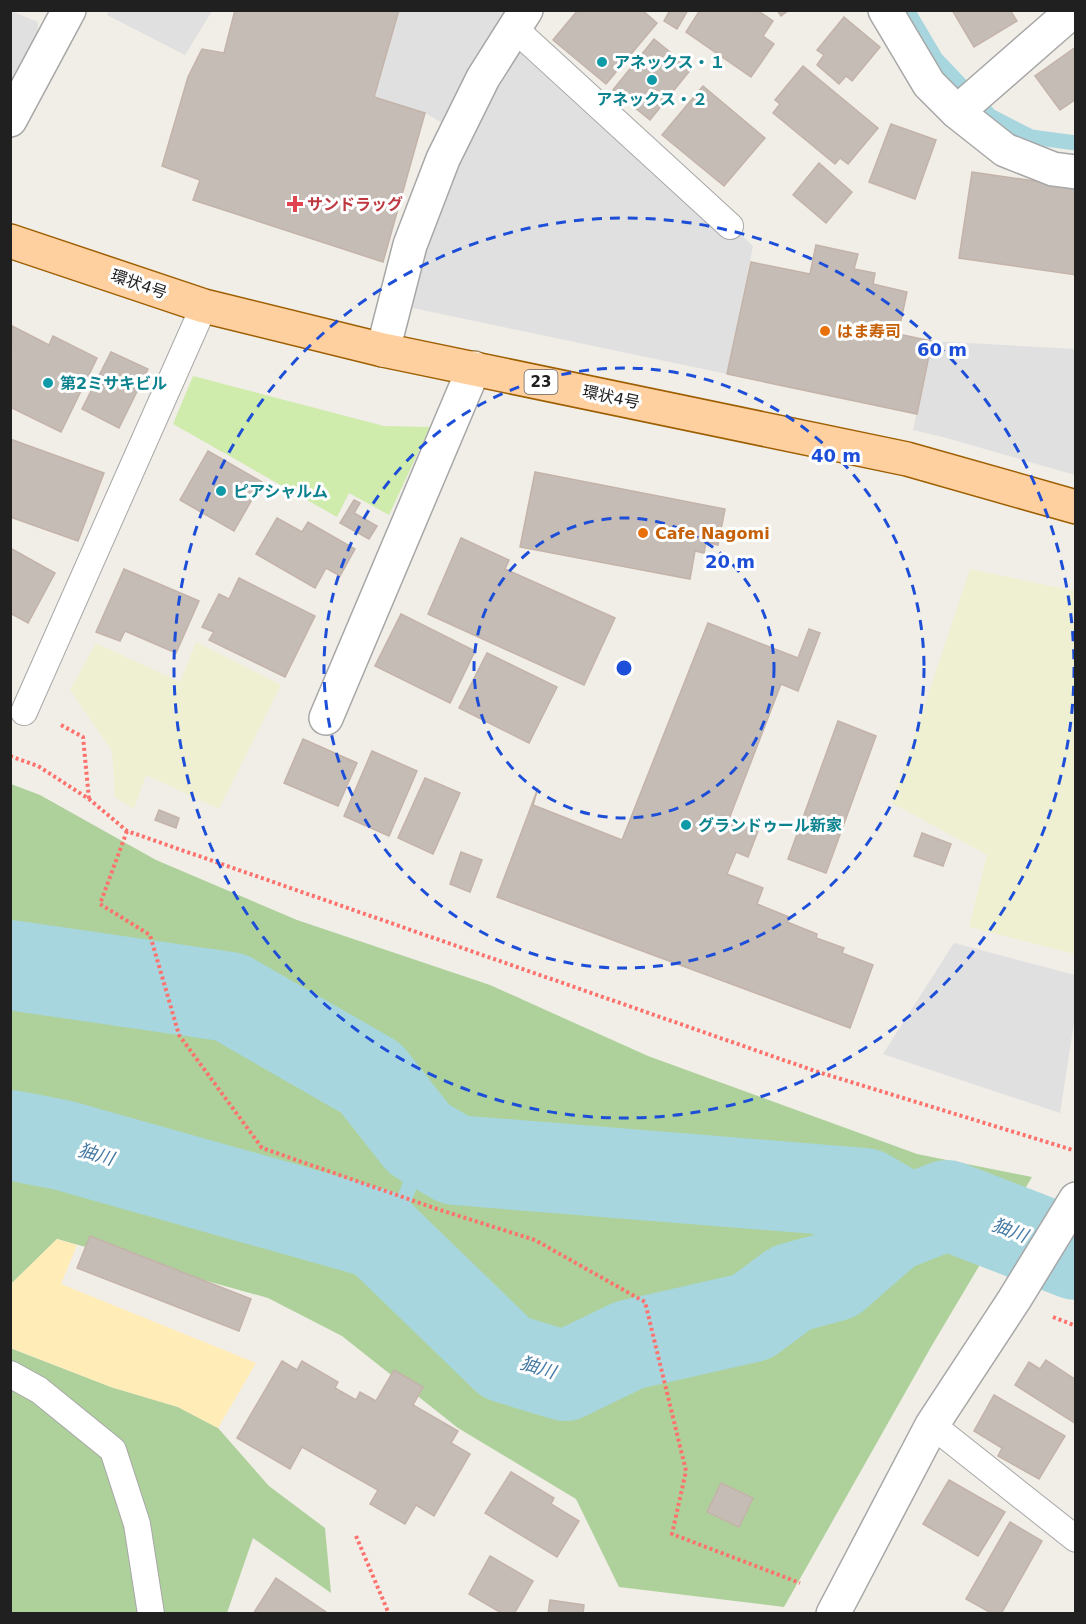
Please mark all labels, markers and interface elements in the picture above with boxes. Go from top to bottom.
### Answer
place label: アネックス・１ [614,53,726,72]
marker: アネックス・１ [595,55,609,69]
marker: アネックス・２ [645,73,659,87]
place label: アネックス・２ [596,90,708,109]
place label: サンドラッグ [307,195,403,214]
marker: サンドラッグ [288,197,302,211]
street label: 環状4号 [108,266,170,302]
place label: はま寿司 [837,322,901,341]
marker: はま寿司 [818,324,832,338]
text: 60 m [917,339,967,360]
road number: 23 [524,370,558,394]
place label: 第2ミサキビル [60,374,167,393]
marker: 第2ミサキビル [41,376,55,390]
street label: 環状4号 [581,382,641,412]
text: 40 m [811,445,861,466]
place label: ピアシャルム [233,482,328,501]
marker: ピアシャルム [214,484,228,498]
place label: Cafe Nagomi [655,524,770,543]
marker: Cafe Nagomi [636,526,650,540]
text: 20 m [705,551,755,572]
centre of rings [614,658,634,678]
place label: グランドゥール新家 [698,816,842,835]
marker: グランドゥール新家 [679,818,693,832]
water label: 㹨川 [76,1139,118,1170]
water label: 㹨川 [989,1214,1032,1247]
water label: 㹨川 [518,1352,560,1383]

